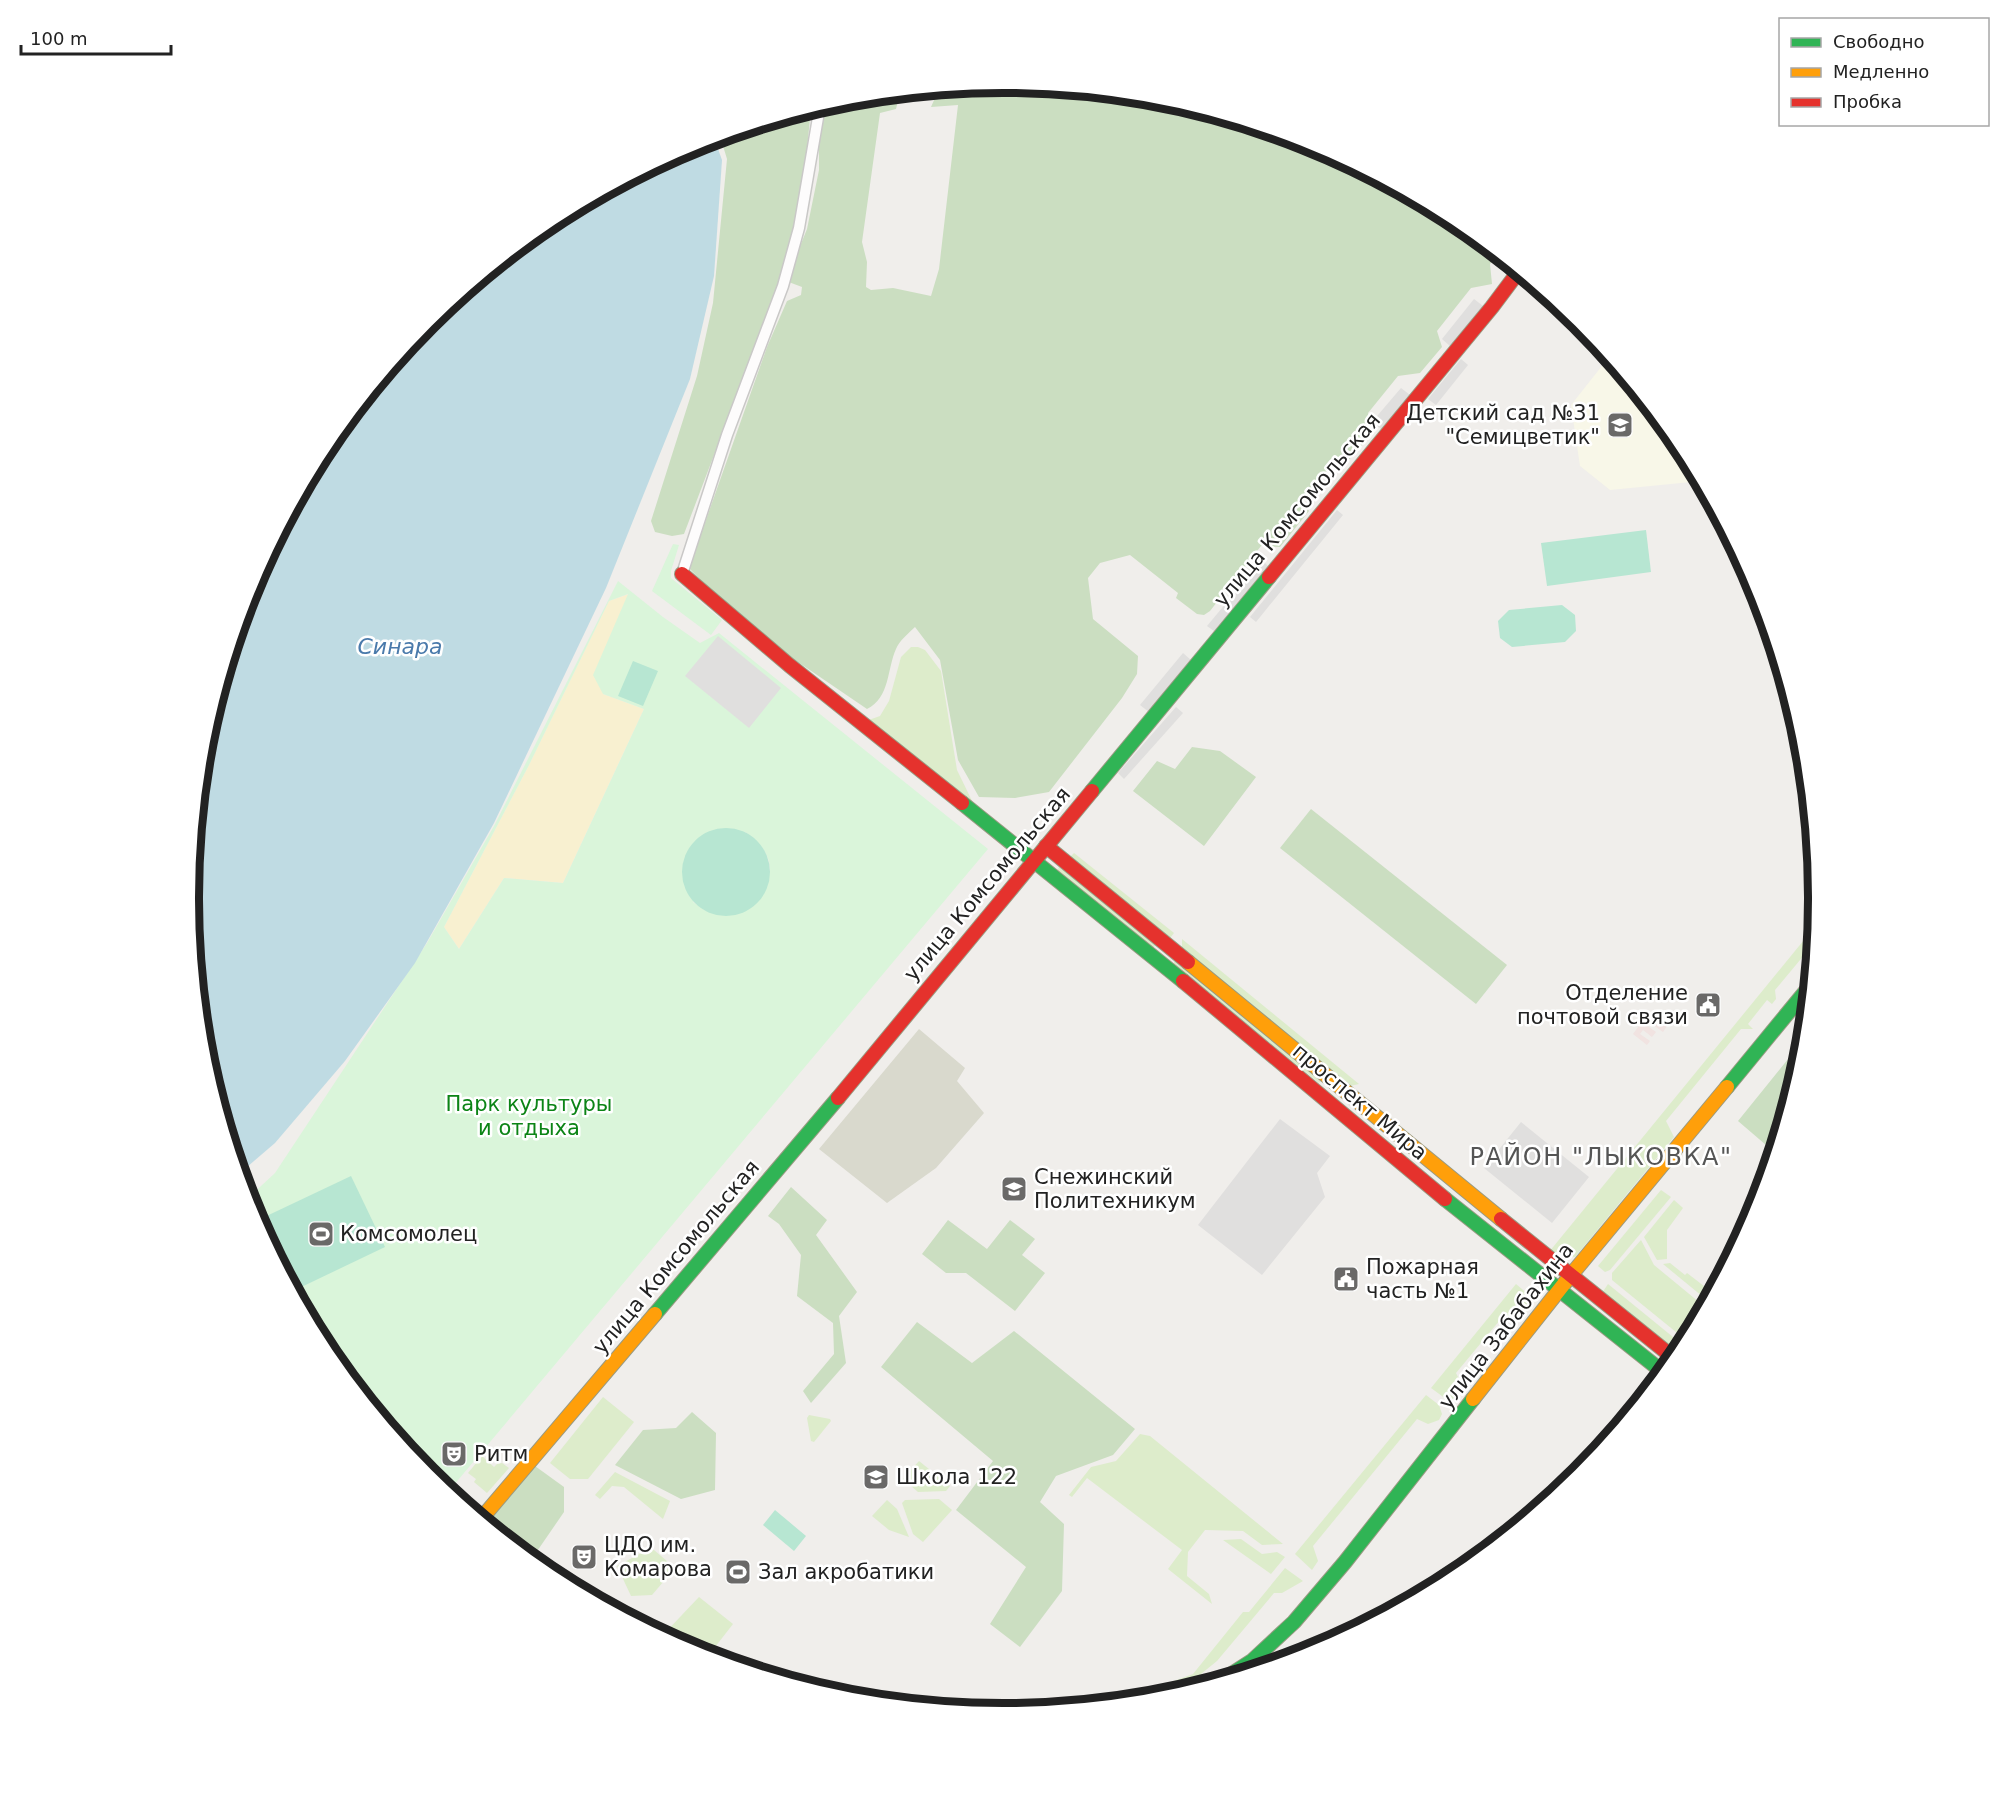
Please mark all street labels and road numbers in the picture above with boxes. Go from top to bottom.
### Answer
street label: улица Комсомольская [1209,408,1385,612]
street label: улица Комсомольская [899,782,1075,986]
street label: проспект Мира [1288,1039,1432,1165]
street label: улица Комсомольская [588,1155,764,1359]
street label: улица Забабахина [1434,1238,1578,1414]

